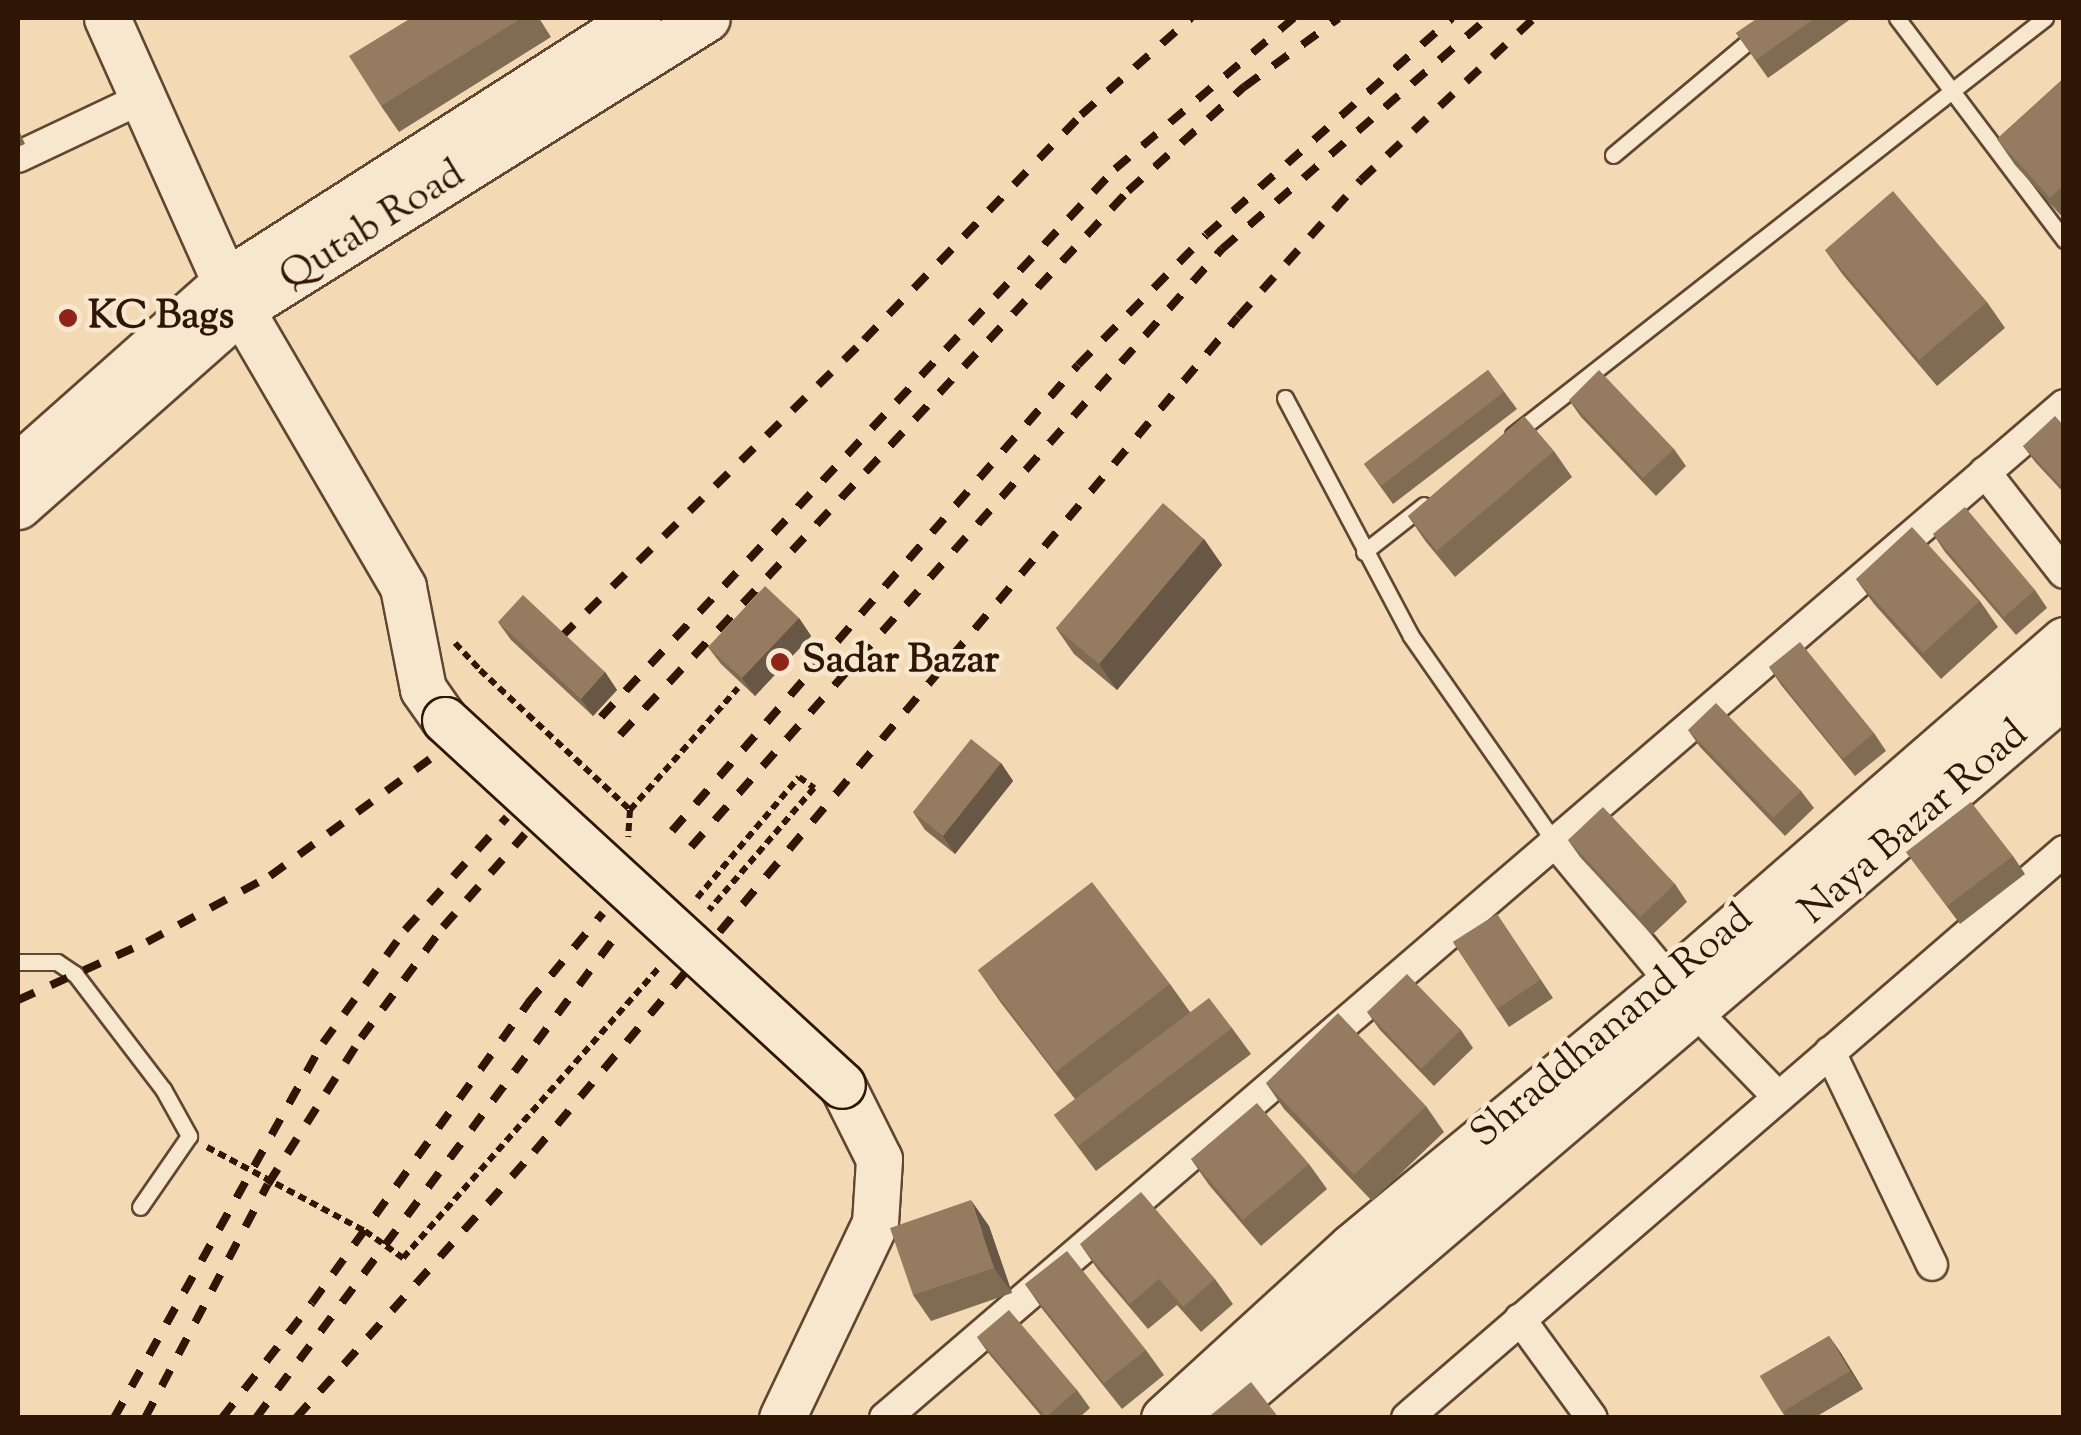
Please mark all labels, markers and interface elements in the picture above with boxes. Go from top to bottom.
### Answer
street label: Qutab Road [272,151,474,303]
place label: KC Bags [88,294,234,342]
marker: KC Bags [57,307,79,329]
place label: Sadar Bazar [802,638,999,686]
marker: Sadar Bazar [767,649,793,675]
street label: Naya Bazar Road [1791,712,2039,936]
street label: Shraddhanand Road [1462,896,1764,1160]

